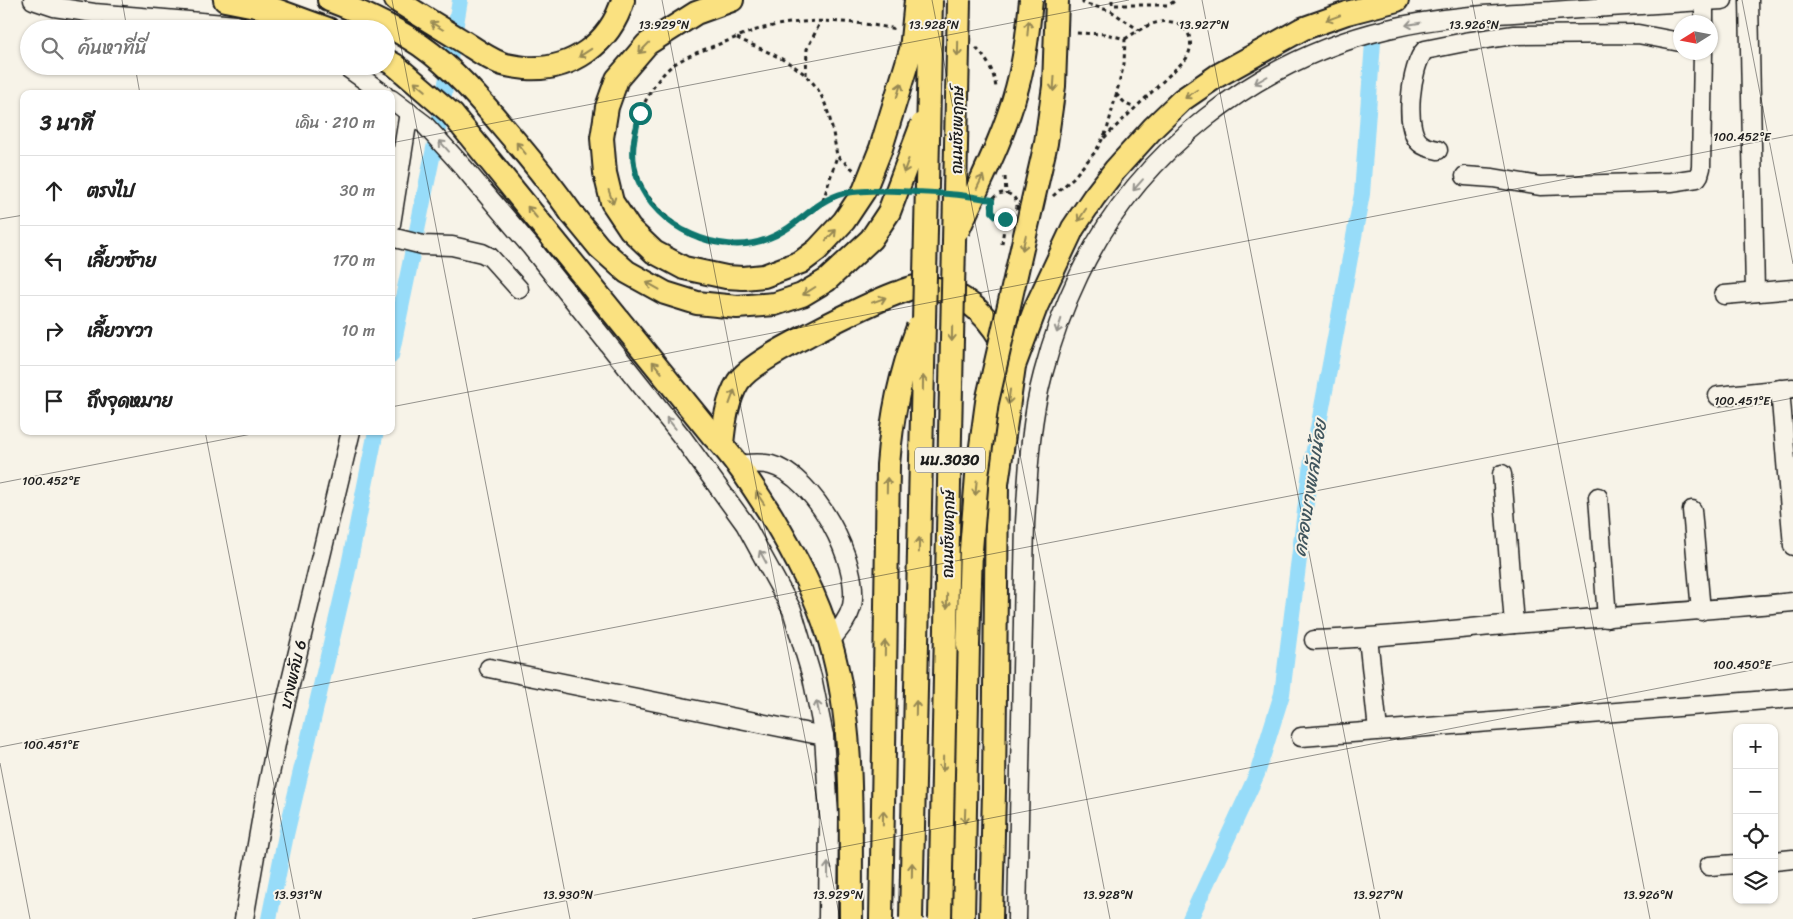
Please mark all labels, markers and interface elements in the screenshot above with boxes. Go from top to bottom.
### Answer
text: 13.929°N [639,14,690,36]
text: 13.928°N [909,14,960,36]
text: 13.927°N [1179,14,1230,36]
one-way arrow [1326,14,1341,23]
text: 13.926°N [1449,14,1500,36]
north arrow [1673,15,1718,60]
search box [20,20,395,75]
one-way arrow [431,20,445,30]
one-way arrow [1024,20,1033,36]
one-way arrow [1405,20,1421,30]
text: ค้นหาที่นี่ [78,31,147,64]
icon: search [38,34,66,62]
one-way arrow [953,40,963,56]
one-way arrow [638,42,650,54]
one-way arrow [579,48,593,58]
one-way arrow [1049,75,1059,91]
one-way arrow [1254,76,1269,86]
one-way arrow [414,81,427,92]
one-way arrow [895,82,905,98]
street label: ถนนชัยพฤกษ์ [942,83,972,174]
one-way arrow [1184,89,1198,99]
route start [629,102,652,125]
text: 3 นาที [40,104,93,142]
text: เดิน · 210 m [295,108,375,137]
text: 100.452°E [1713,126,1772,148]
one-way arrow [438,140,450,153]
one-way arrow [516,142,527,155]
one-way arrow [901,158,910,173]
text: ตรงไป [87,174,135,207]
one-way arrow [975,175,985,190]
text: 30 m [340,176,375,205]
icon: ahead [40,177,68,205]
one-way arrow [1132,178,1144,191]
one-way arrow [607,188,617,204]
one-way arrow [527,206,538,219]
one-way arrow [1077,207,1087,221]
route end [994,208,1017,231]
one-way arrow [825,229,837,241]
one-way arrow [1019,235,1028,251]
text: เลี้ยวซ้าย [87,244,156,277]
text: 170 m [332,246,375,275]
icon: left [40,247,68,275]
one-way arrow [646,281,661,290]
one-way arrow [803,286,817,296]
one-way arrow [871,295,886,304]
text: เลี้ยวขวา [87,314,153,347]
text: 10 m [342,316,375,345]
icon: right [40,317,68,345]
one-way arrow [1053,317,1063,333]
one-way arrow [947,325,957,341]
one-way arrow [651,360,662,373]
one-way arrow [918,375,928,392]
text: ถึงจุดหมาย [87,384,173,417]
icon: arrive [40,387,68,415]
one-way arrow [1004,388,1014,404]
one-way arrow [728,390,737,405]
text: 100.451°E [1714,390,1771,412]
water label: คลองบางพลับน้อย [1283,415,1337,559]
one-way arrow [666,417,677,430]
road number: นบ.3030 [915,448,985,472]
text: 100.452°E [22,470,81,492]
one-way arrow [882,478,892,494]
one-way arrow [971,480,981,496]
street label: ถนนชัยพฤกษ์ [933,487,963,578]
one-way arrow [755,491,765,505]
one-way arrow [914,538,924,554]
one-way arrow [758,550,767,565]
one-way arrow [942,593,951,609]
street label: บางพลับ 6 [271,637,315,711]
one-way arrow [881,640,890,656]
text: 100.450°E [1713,654,1772,676]
one-way arrow [911,700,921,716]
one-way arrow [813,701,823,717]
map controls [1733,724,1778,904]
button: + [1733,724,1778,769]
text: 100.451°E [23,734,80,756]
one-way arrow [938,755,948,771]
button: − [1733,769,1778,814]
one-way arrow [961,808,970,824]
one-way arrow [878,810,888,826]
button: locate [1733,814,1778,859]
button: layers [1733,859,1778,904]
one-way arrow [823,863,833,879]
one-way arrow [908,863,917,879]
text: 13.931°N [274,884,323,906]
text: 13.930°N [543,884,594,906]
text: 13.929°N [813,884,864,906]
text: 13.928°N [1083,884,1134,906]
text: 13.927°N [1353,884,1404,906]
text: 13.926°N [1623,884,1674,906]

